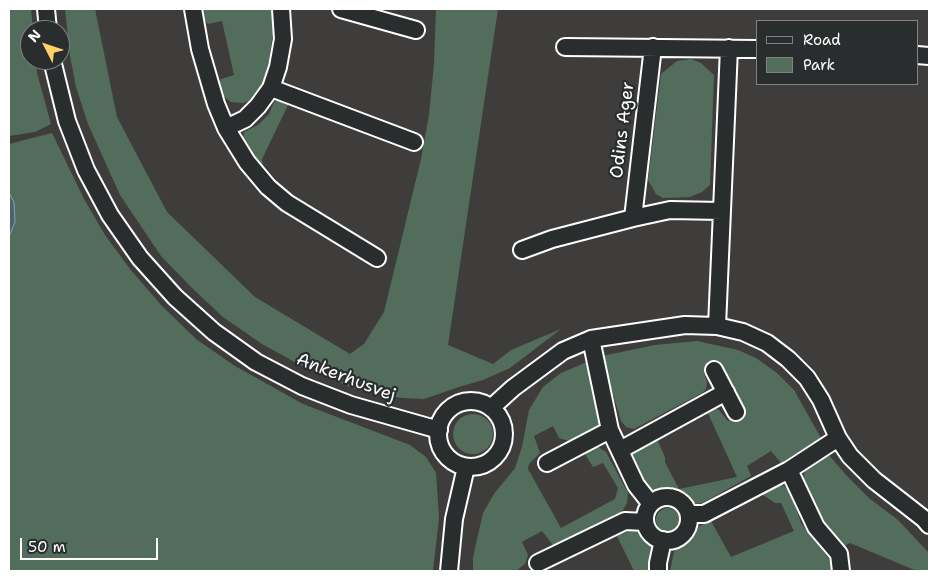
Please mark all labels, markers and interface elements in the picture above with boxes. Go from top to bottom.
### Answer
north arrow [20,20,70,70]
legend [756,20,918,85]
text: N [24,26,45,46]
text: Road [803,30,841,50]
text: Park [803,55,835,75]
street label: Odins Ager [606,80,640,180]
street label: Ankerhusvej [293,349,399,407]
scale bar [22,528,160,560]
text: 50 m [28,537,66,557]

